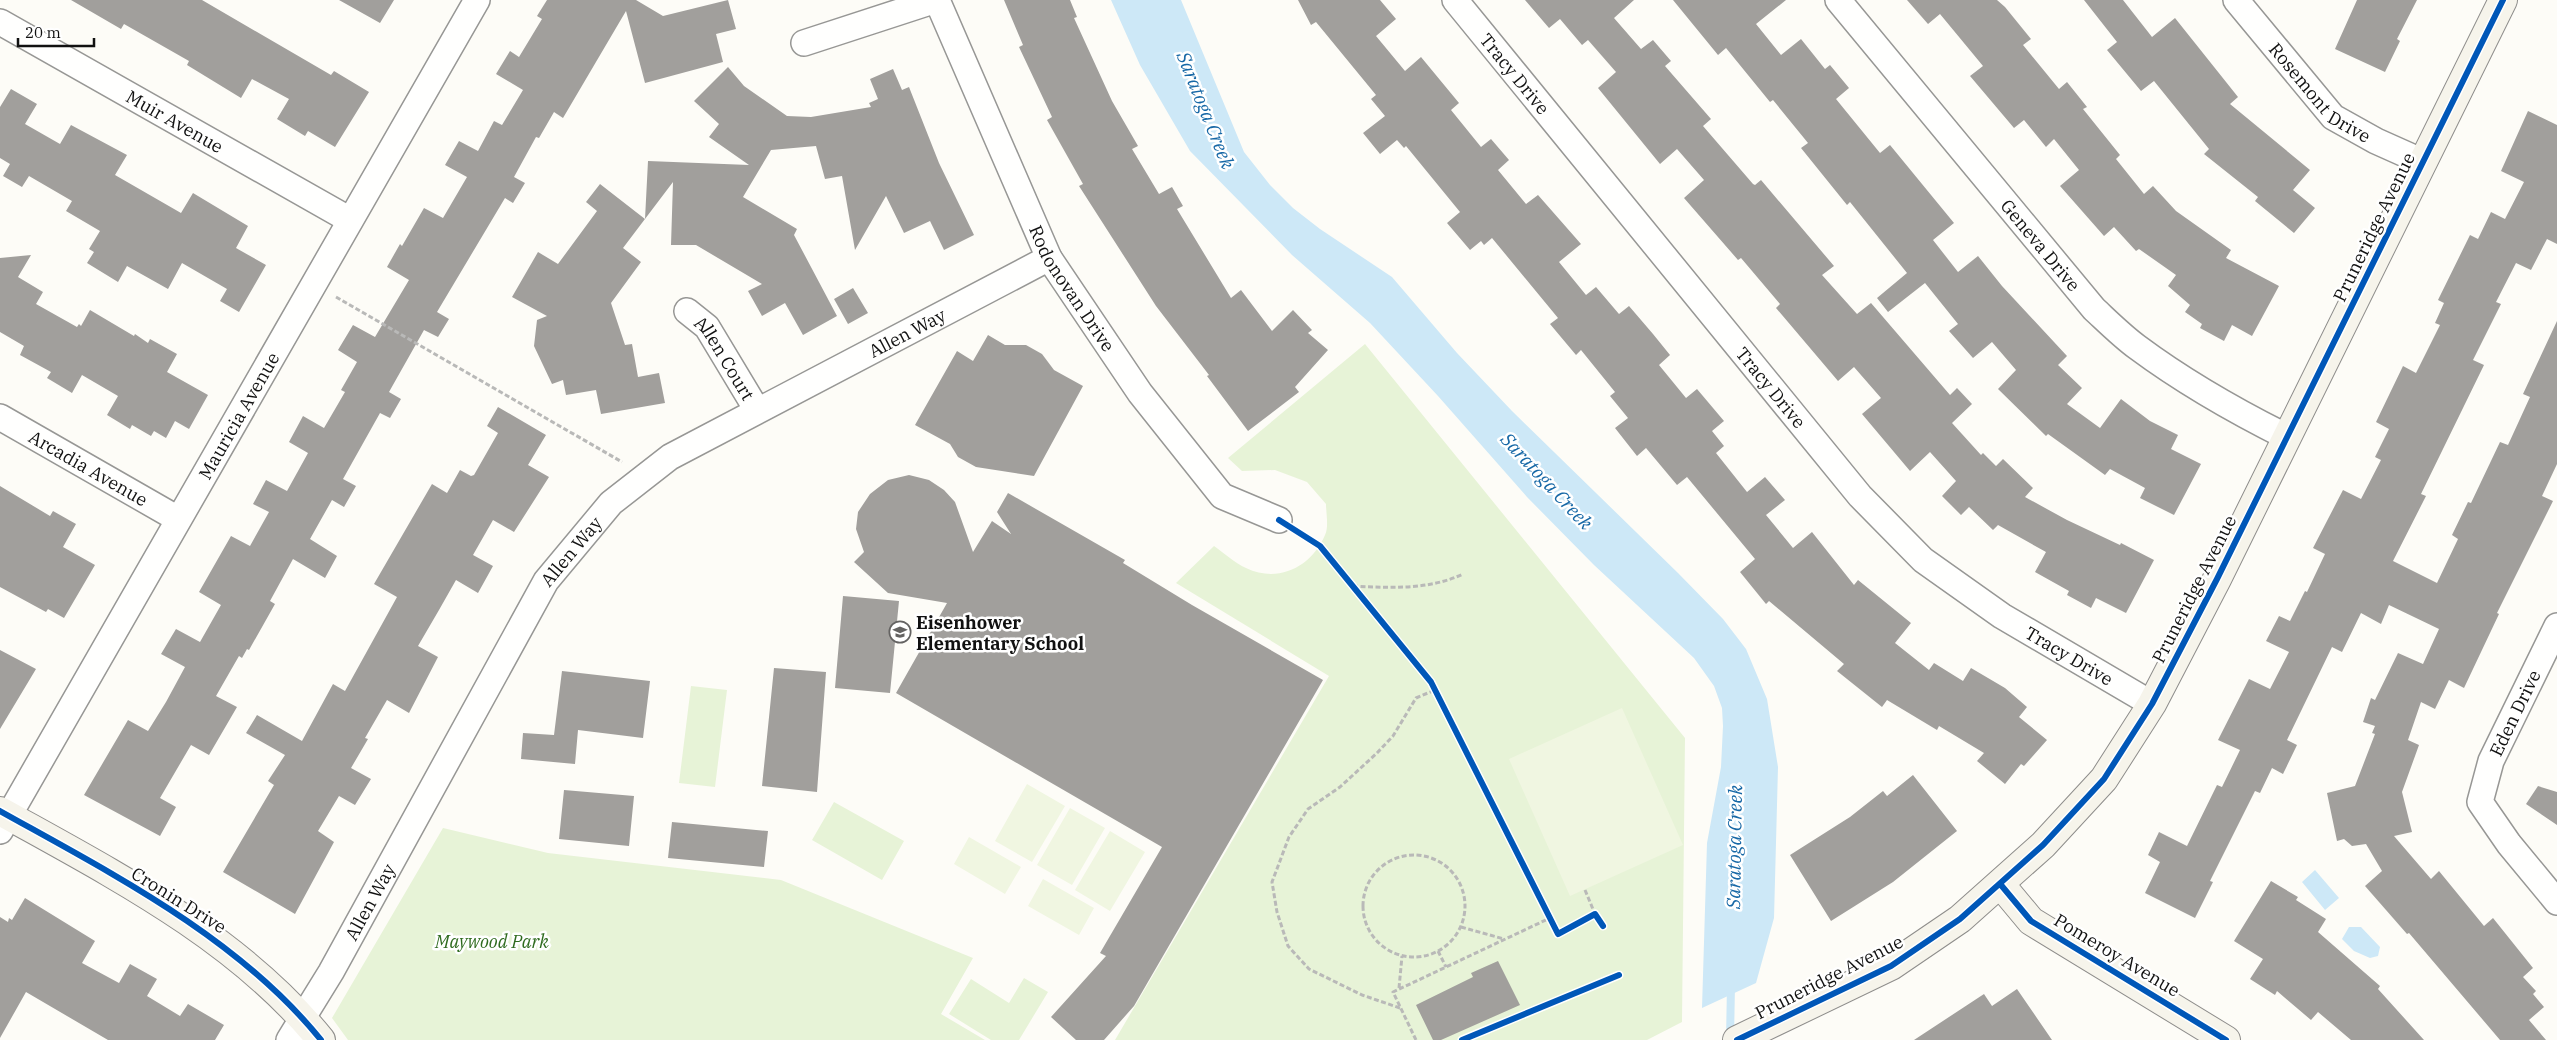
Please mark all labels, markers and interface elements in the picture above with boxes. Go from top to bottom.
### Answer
scale bar [18,15,94,47]
text: 20 m [25,23,61,42]
street label: Tracy Drive [1475,28,1555,119]
street label: Rosemont Drive [2264,38,2375,147]
water label: Saratoga Creek [1171,47,1241,173]
street label: Muir Avenue [122,84,228,158]
street label: Pruneridge Avenue [2328,149,2420,305]
street label: Geneva Drive [1996,194,2086,296]
street label: Rodonovan Drive [1025,221,1120,356]
street label: Allen Way [864,303,950,362]
street label: Allen Court [690,310,760,404]
street label: Tracy Drive [1731,342,1811,432]
street label: Mauricia Avenue [193,348,284,483]
street label: Arcadia Avenue [25,425,152,511]
water label: Saratoga Creek [1495,427,1599,535]
street label: Allen Way [535,511,607,591]
street label: Pruneridge Avenue [2147,511,2241,667]
place label: Eisenhower Elementary School [916,611,1084,655]
school or university icon: Eisenhower Elementary School [888,620,912,644]
street label: Tracy Drive [2021,621,2117,690]
street label: Eden Drive [2484,666,2546,760]
water label: Saratoga Creek [1721,784,1747,910]
street label: Allen Way [339,859,400,944]
street label: Cronin Drive [127,862,231,938]
street label: Pomeroy Avenue [2050,908,2184,1002]
park label: Maywood Park [434,930,549,953]
street label: Pruneridge Avenue [1751,930,1907,1024]

